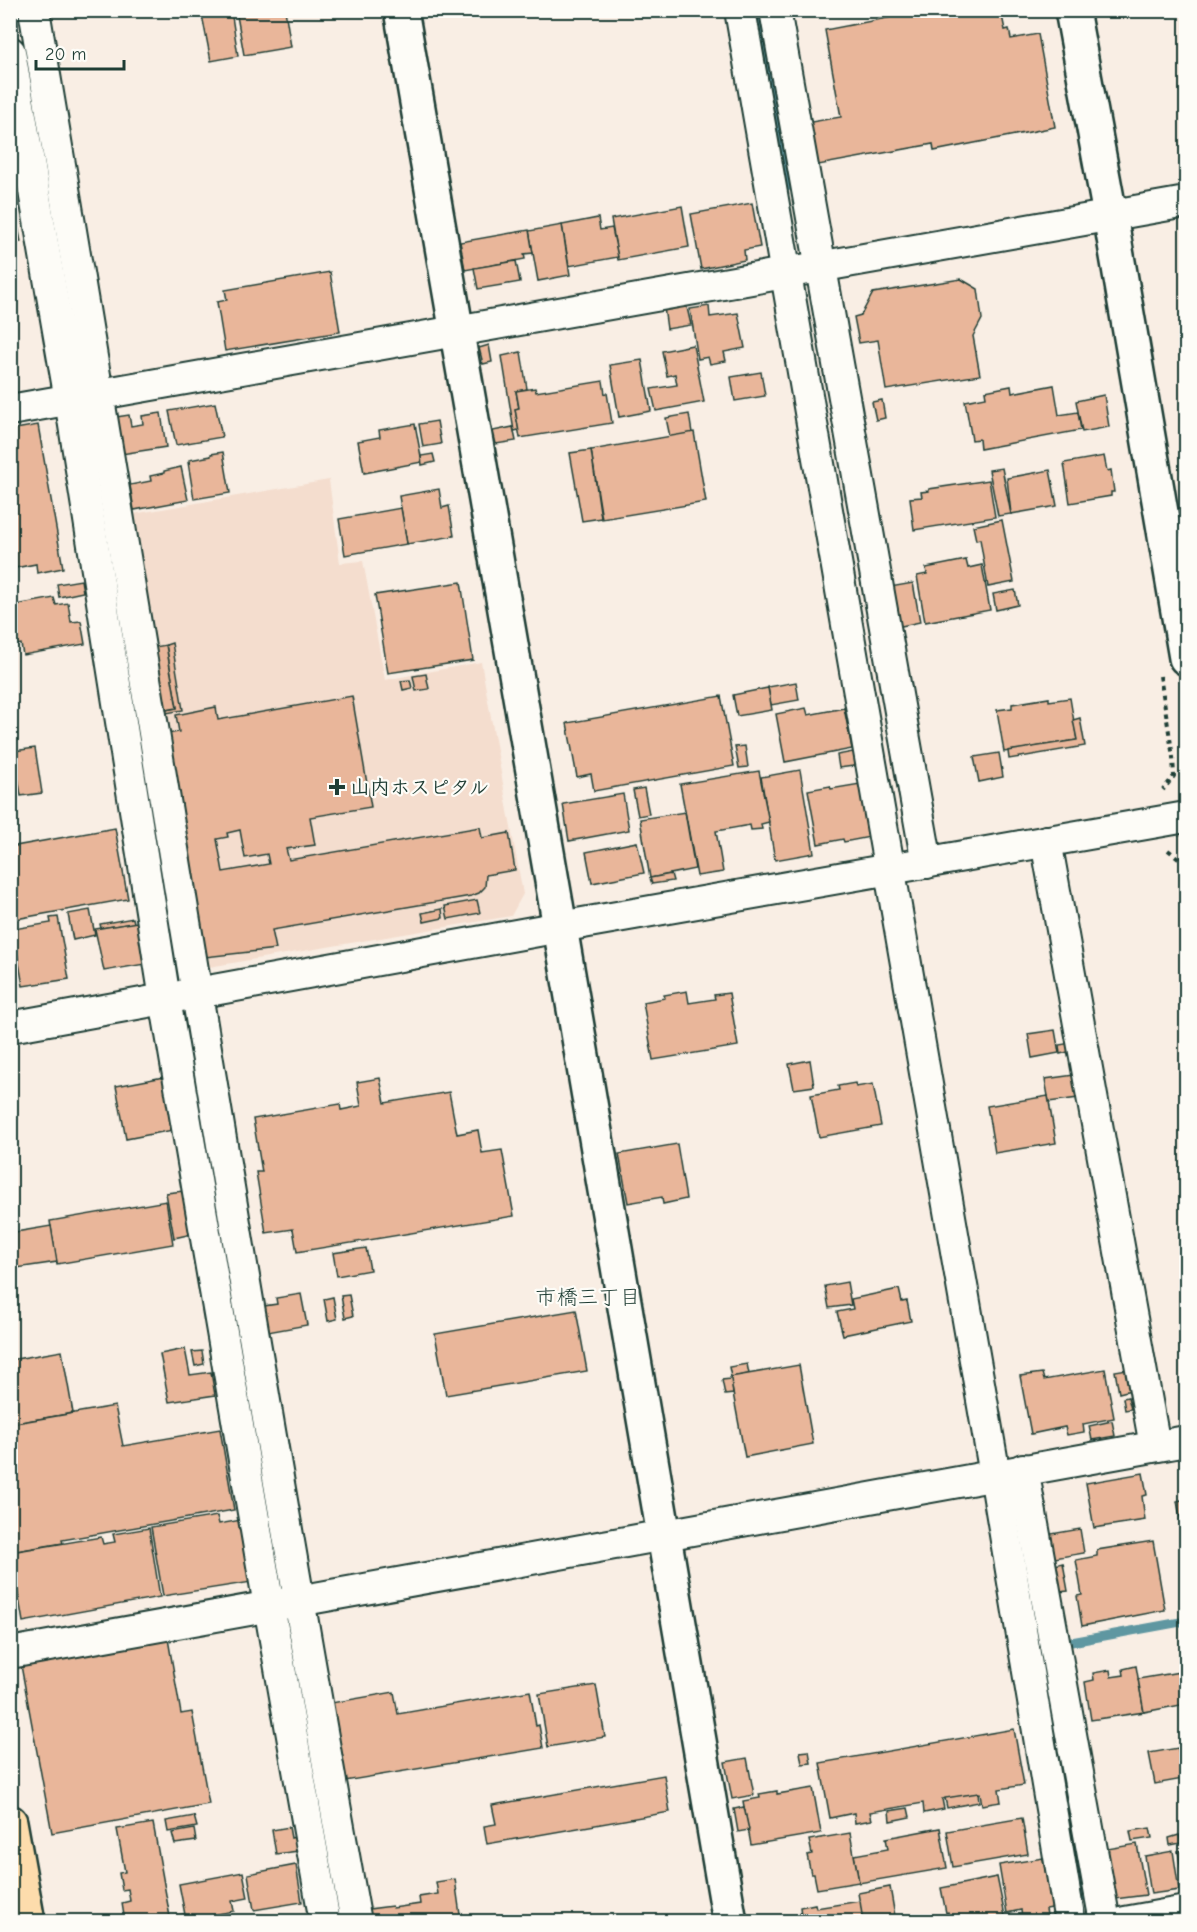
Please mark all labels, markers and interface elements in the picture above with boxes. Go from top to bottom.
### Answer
scale bar [36,33,124,71]
text: 20 m [45,44,86,65]
place label: 山内ホスピタル [350,776,489,799]
marker: 山内ホスピタル [328,778,346,796]
district label: 市橋三丁目 [536,1285,641,1309]

